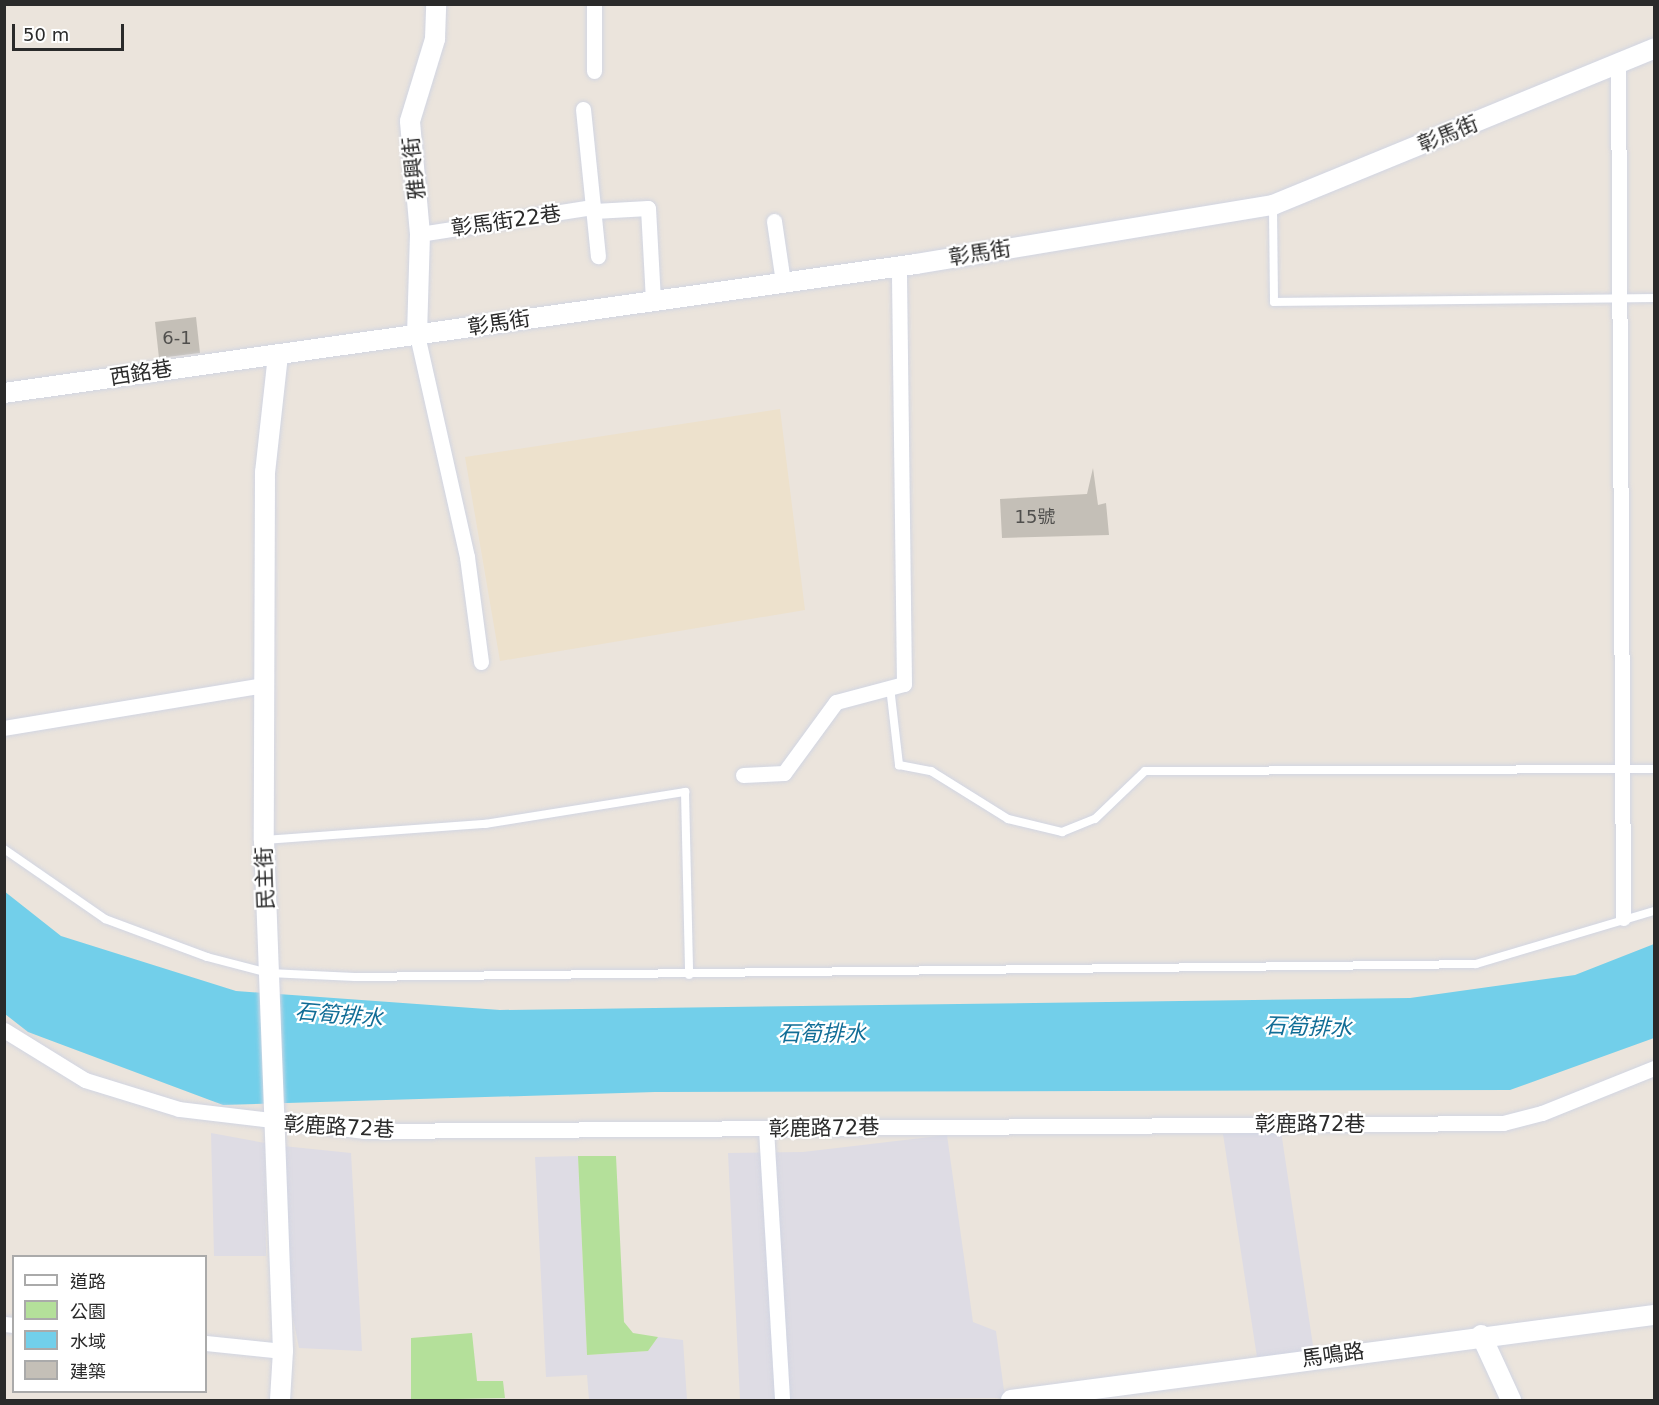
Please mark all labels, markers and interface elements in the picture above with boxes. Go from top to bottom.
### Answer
scale bar [15,12,128,50]
text: 50 m [23,24,69,45]
street label: 彰馬街 [1414,111,1482,157]
street label: 雅興街 [398,135,430,201]
street label: 彰馬街22巷 [449,201,563,241]
street label: 彰馬街 [947,236,1013,270]
street label: 彰馬街 [466,306,532,340]
house number: 6-1 [162,327,192,349]
street label: 西銘巷 [108,356,174,390]
house number: 15號 [1015,506,1055,528]
street label: 民主街 [251,846,279,910]
water label: 石筍排水 [294,998,384,1032]
water label: 石筍排水 [1264,1012,1352,1042]
water label: 石筍排水 [778,1021,866,1047]
street label: 彰鹿路72巷 [1255,1111,1365,1137]
street label: 彰鹿路72巷 [283,1112,395,1142]
street label: 彰鹿路72巷 [768,1114,880,1142]
legend [12,1255,207,1393]
text: 道路 [70,1271,106,1292]
text: 公園 [70,1301,106,1322]
text: 水域 [70,1331,106,1352]
street label: 馬鳴路 [1300,1338,1366,1372]
text: 建築 [70,1361,106,1382]

